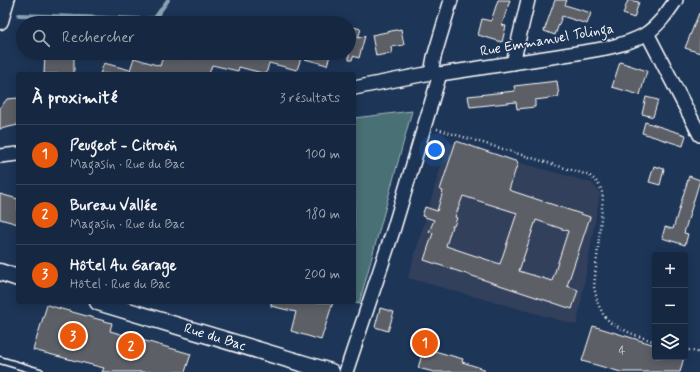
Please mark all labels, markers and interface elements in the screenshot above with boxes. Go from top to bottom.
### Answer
search box [16,16,356,60]
street label: Rue Emmanuel Tolinga [479,19,616,63]
icon: search [30,27,52,49]
text: Rechercher [62,28,135,48]
text: À proximité [32,87,117,109]
text: 3 résultats [280,90,340,107]
text: Peugeot - Citroën [70,136,177,156]
your location [425,140,445,160]
text: 1 [42,146,48,163]
text: 100 m [305,146,340,163]
text: Magasin · Rue du Bac [70,156,185,173]
text: Bureau Vallée [70,196,157,216]
text: 2 [42,206,48,223]
text: 180 m [305,206,340,223]
text: Magasin · Rue du Bac [70,216,185,233]
map controls [652,252,688,360]
button: + [652,252,688,288]
text: Hôtel Au Garage [70,256,177,276]
text: 3 [42,266,48,283]
text: 200 m [305,266,340,283]
text: Hôtel · Rue du Bac [70,276,170,293]
button: − [652,288,688,324]
street label: Rue du Bac [182,319,248,355]
pin: 3 [60,321,86,351]
button: layers [652,324,688,360]
pin: 1 [412,328,438,358]
pin: 2 [118,331,144,361]
house number: 4 [619,343,626,359]

